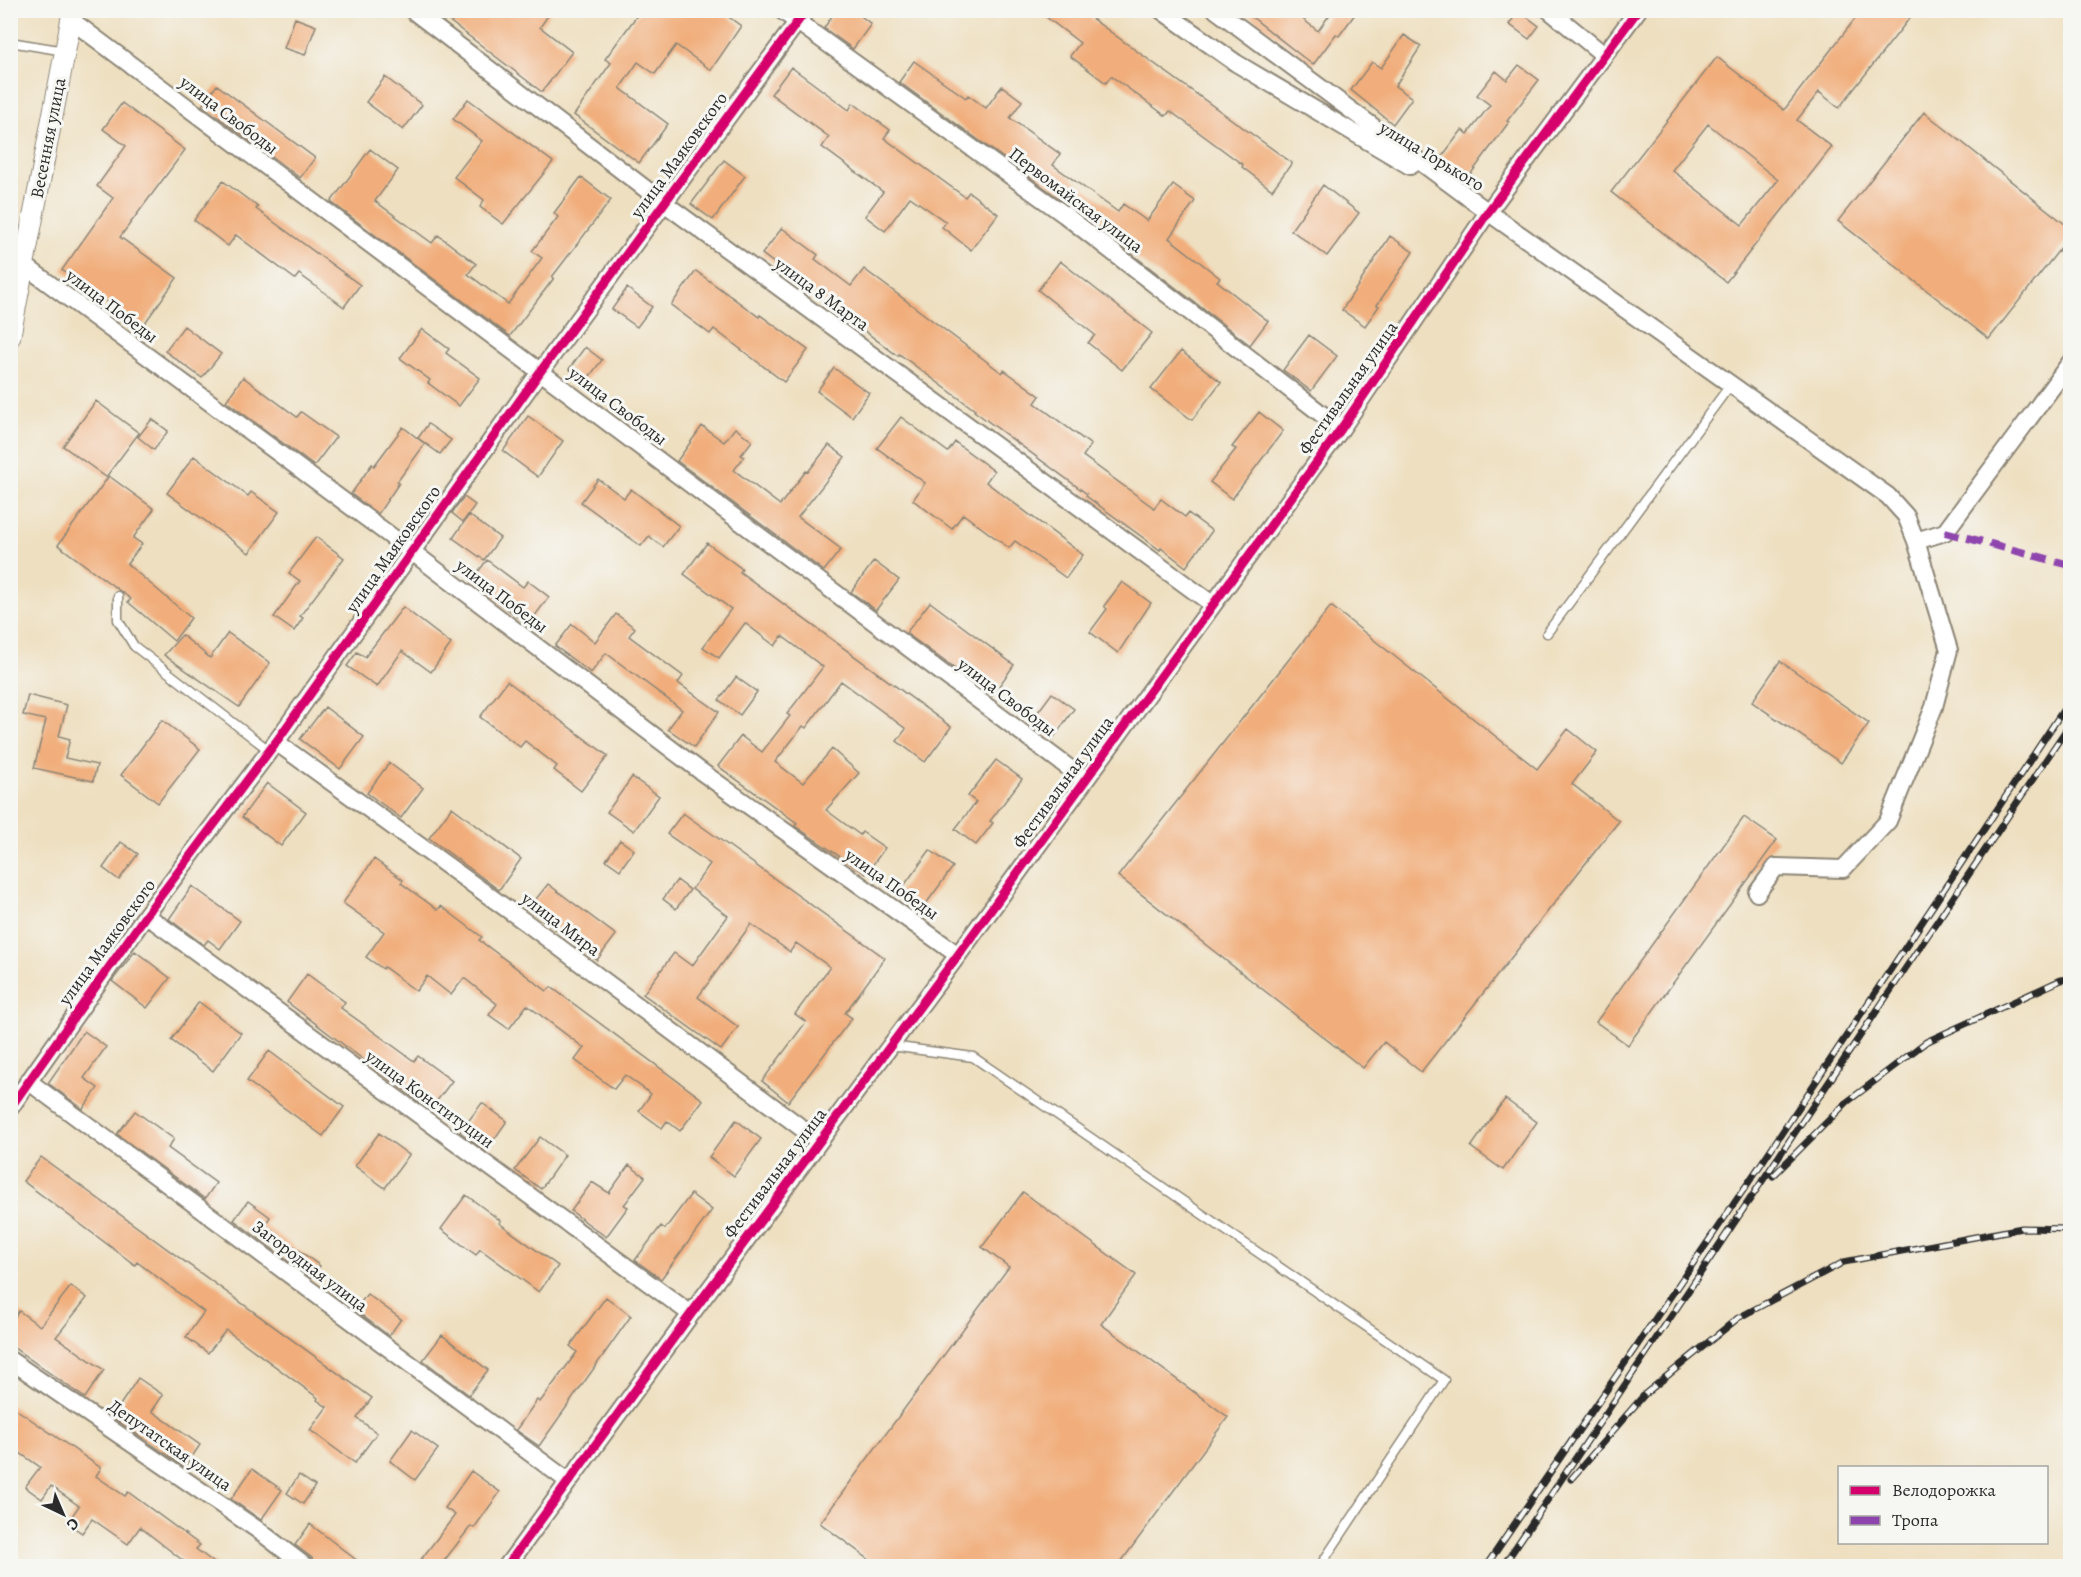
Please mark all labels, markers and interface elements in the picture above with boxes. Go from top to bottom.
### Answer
street label: улица Свободы [174,69,283,160]
street label: Весенняя улица [25,75,72,200]
street label: улица Маяковского [624,87,733,224]
street label: улица Горького [1374,115,1489,197]
street label: Первомайская улица [1004,142,1148,259]
street label: улица 8 Марта [769,251,874,337]
street label: улица Победы [60,263,163,349]
street label: Фестивальная улица [1293,316,1404,460]
street label: улица Свободы [563,360,672,451]
street label: улица Маяковского [339,480,446,618]
street label: улица Победы [450,553,553,639]
street label: улица Свободы [952,651,1061,742]
street label: Фестивальная улица [1007,711,1120,853]
street label: улица Победы [839,842,944,925]
street label: улица Маяковского [52,874,161,1011]
street label: улица Мира [516,886,606,962]
street label: улица Конституции [360,1044,499,1154]
street label: Фестивальная улица [718,1102,833,1243]
street label: Загородная улица [247,1215,373,1318]
street label: Депутатская улица [103,1393,237,1497]
legend [1838,1466,2048,1544]
text: Велодорожка [1892,1478,1997,1502]
north arrow [33,1484,93,1544]
text: Тропа [1892,1508,1939,1532]
text: С [61,1513,84,1536]

